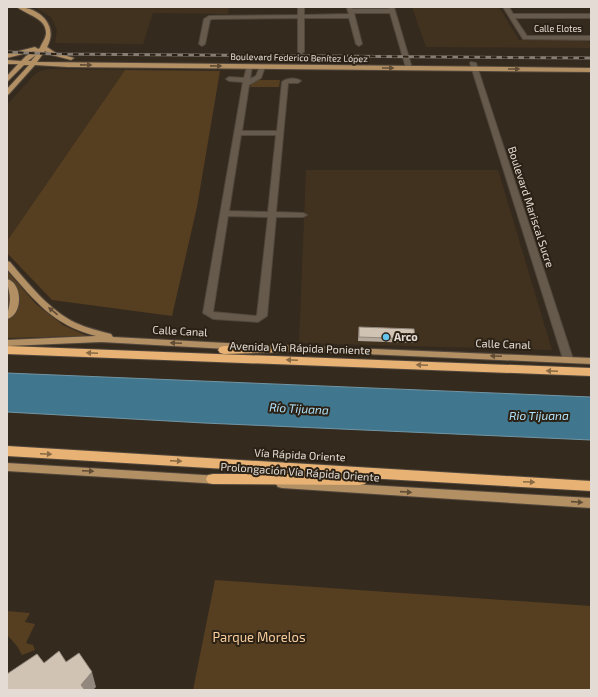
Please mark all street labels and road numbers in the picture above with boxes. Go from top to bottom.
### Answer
street label: Calle Elotes [534,23,582,34]
street label: Boulevard Federico Benítez López [230,51,368,64]
street label: Boulevard Mariscal Sucre [506,145,557,269]
street label: Calle Canal [152,323,209,338]
street label: Calle Canal [475,336,532,351]
street label: Avenida Vía Rápida Poniente [229,339,371,356]
street label: Vía Rápida Oriente [254,446,346,463]
street label: Prolongación Vía Rápida Oriente [220,459,380,484]

